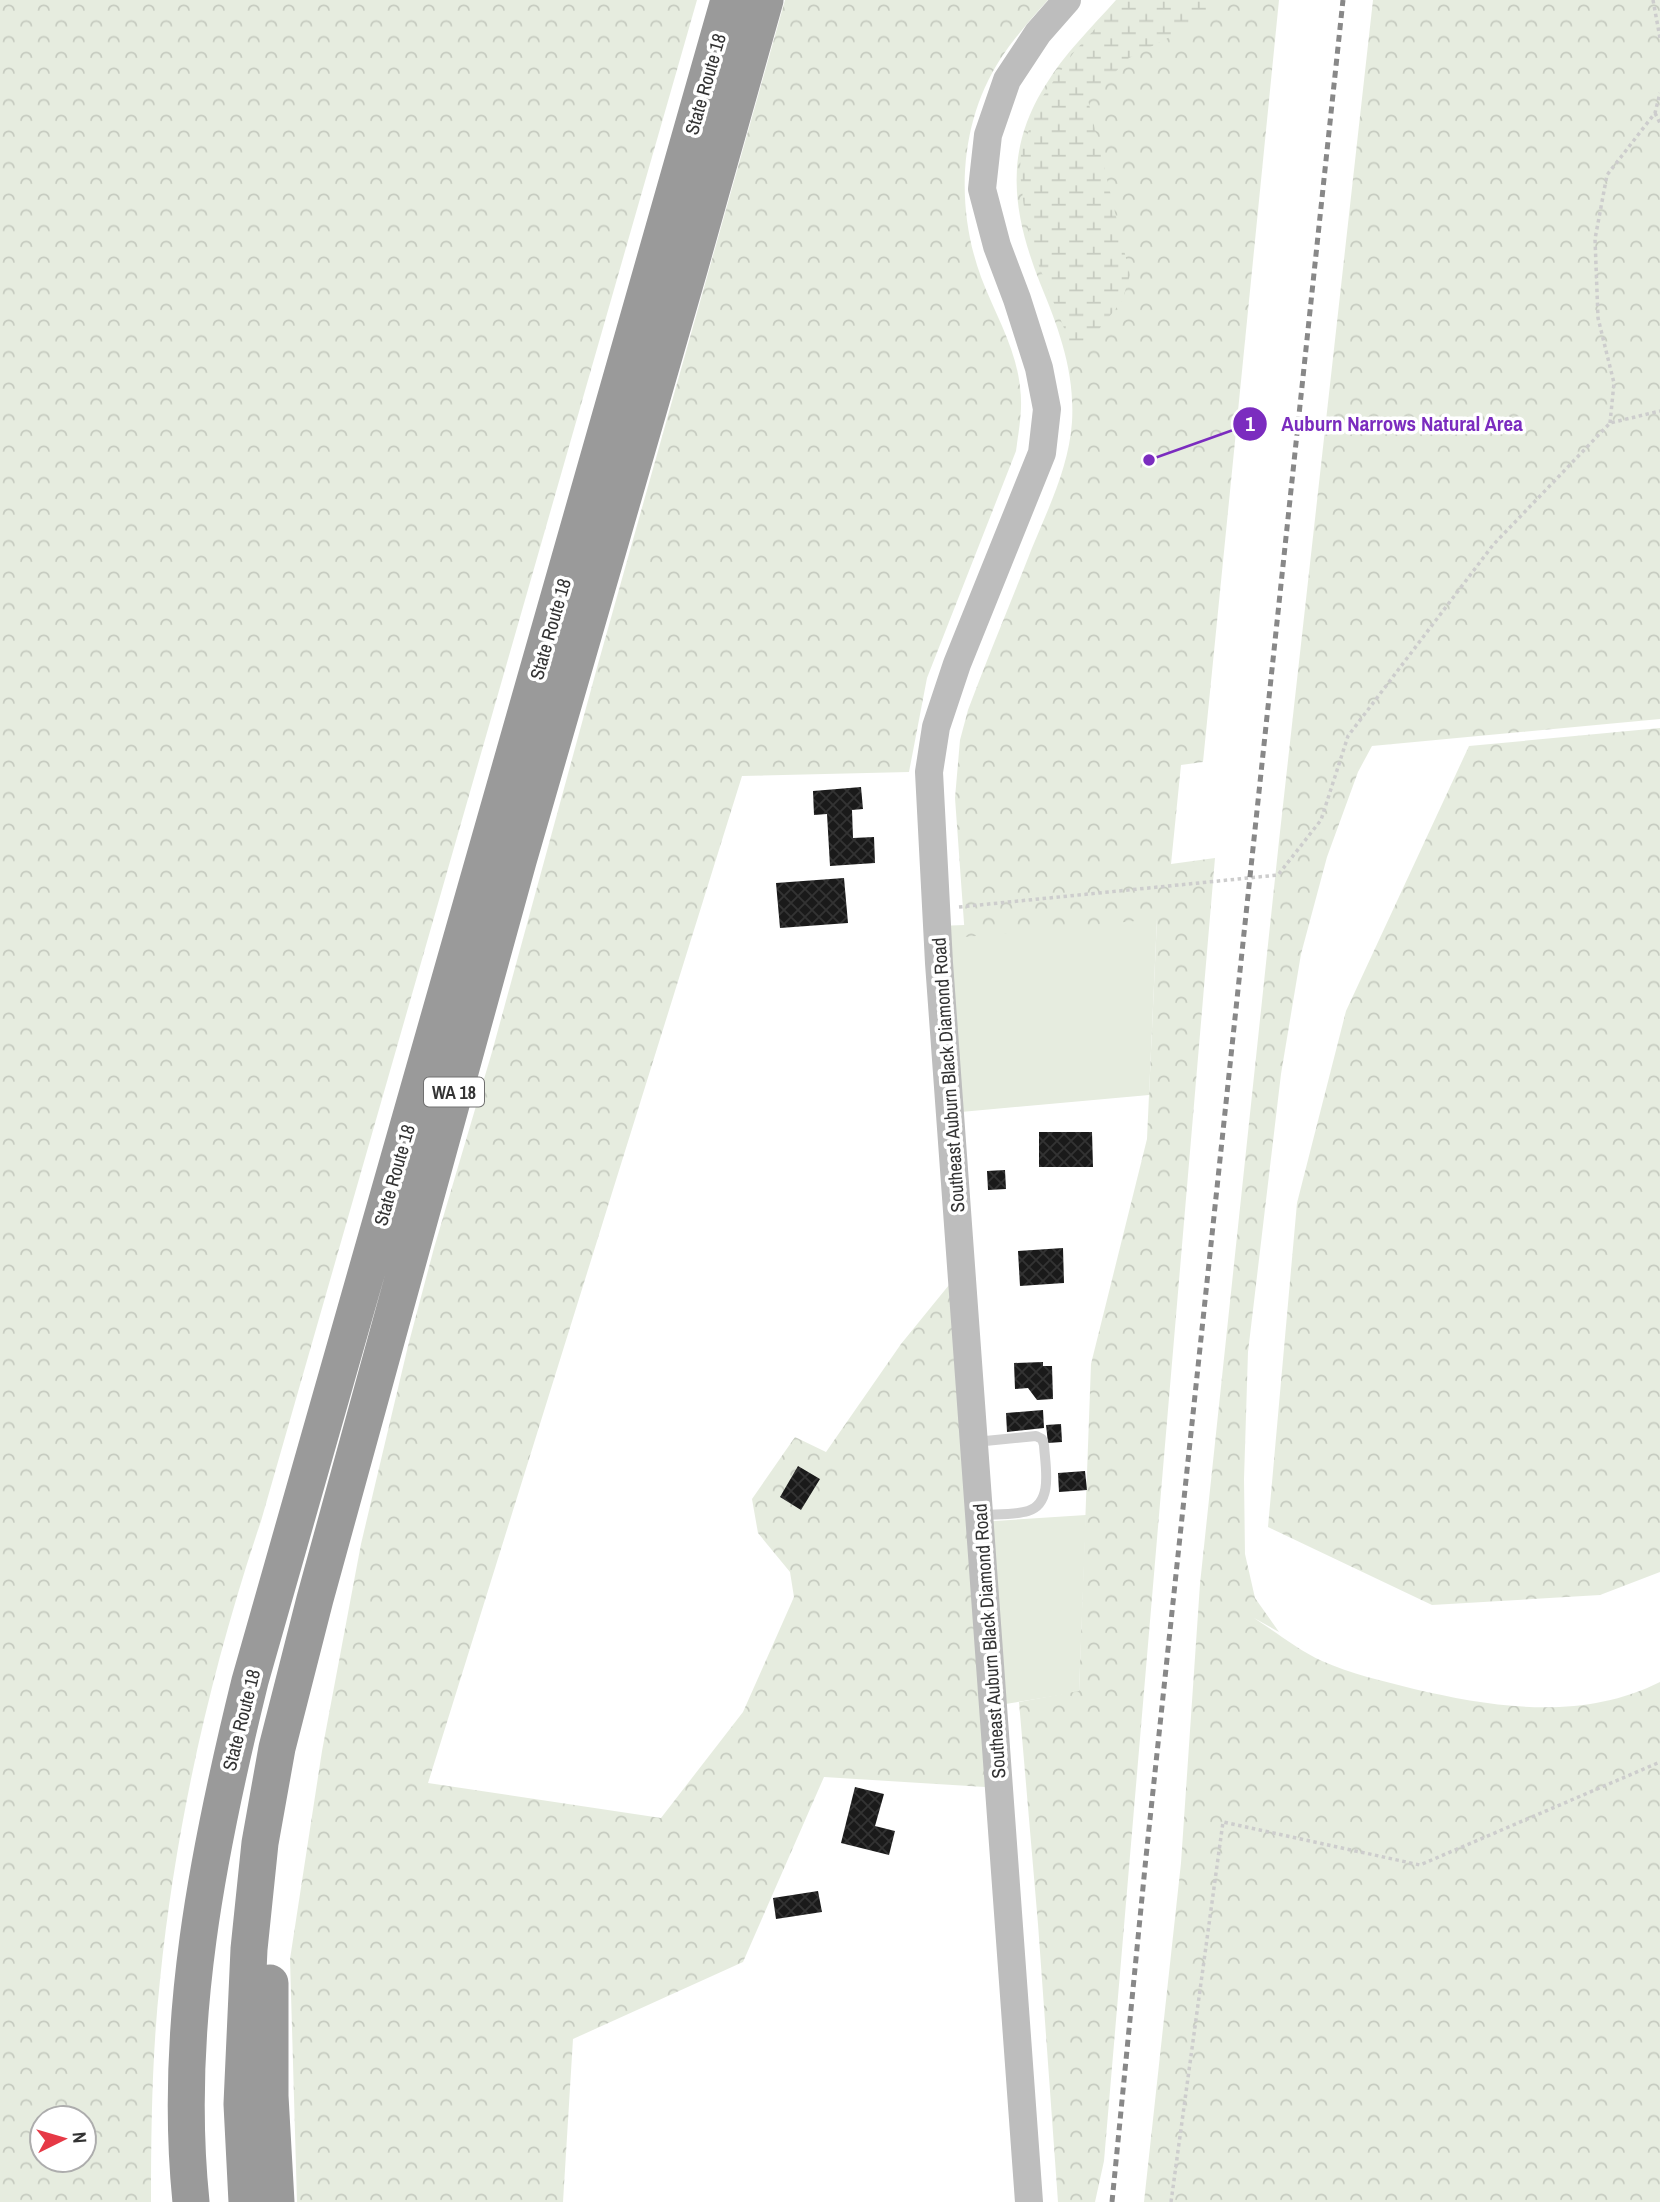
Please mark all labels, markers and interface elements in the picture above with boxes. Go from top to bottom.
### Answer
street label: State Route 18 [678,30,732,138]
callout: Auburn Narrows Natural Area [1232,403,1537,445]
text: 1 [1245,409,1255,438]
text: Auburn Narrows Natural Area [1281,409,1523,438]
street label: State Route 18 [523,575,577,683]
street label: Southeast Auburn Black Diamond Road [925,937,971,1213]
road number: WA 18 [424,1078,484,1106]
street label: State Route 18 [367,1121,421,1229]
street label: Southeast Auburn Black Diamond Road [966,1503,1012,1779]
street label: State Route 18 [216,1666,266,1774]
north arrow [28,2104,98,2174]
text: N [66,2131,93,2144]

